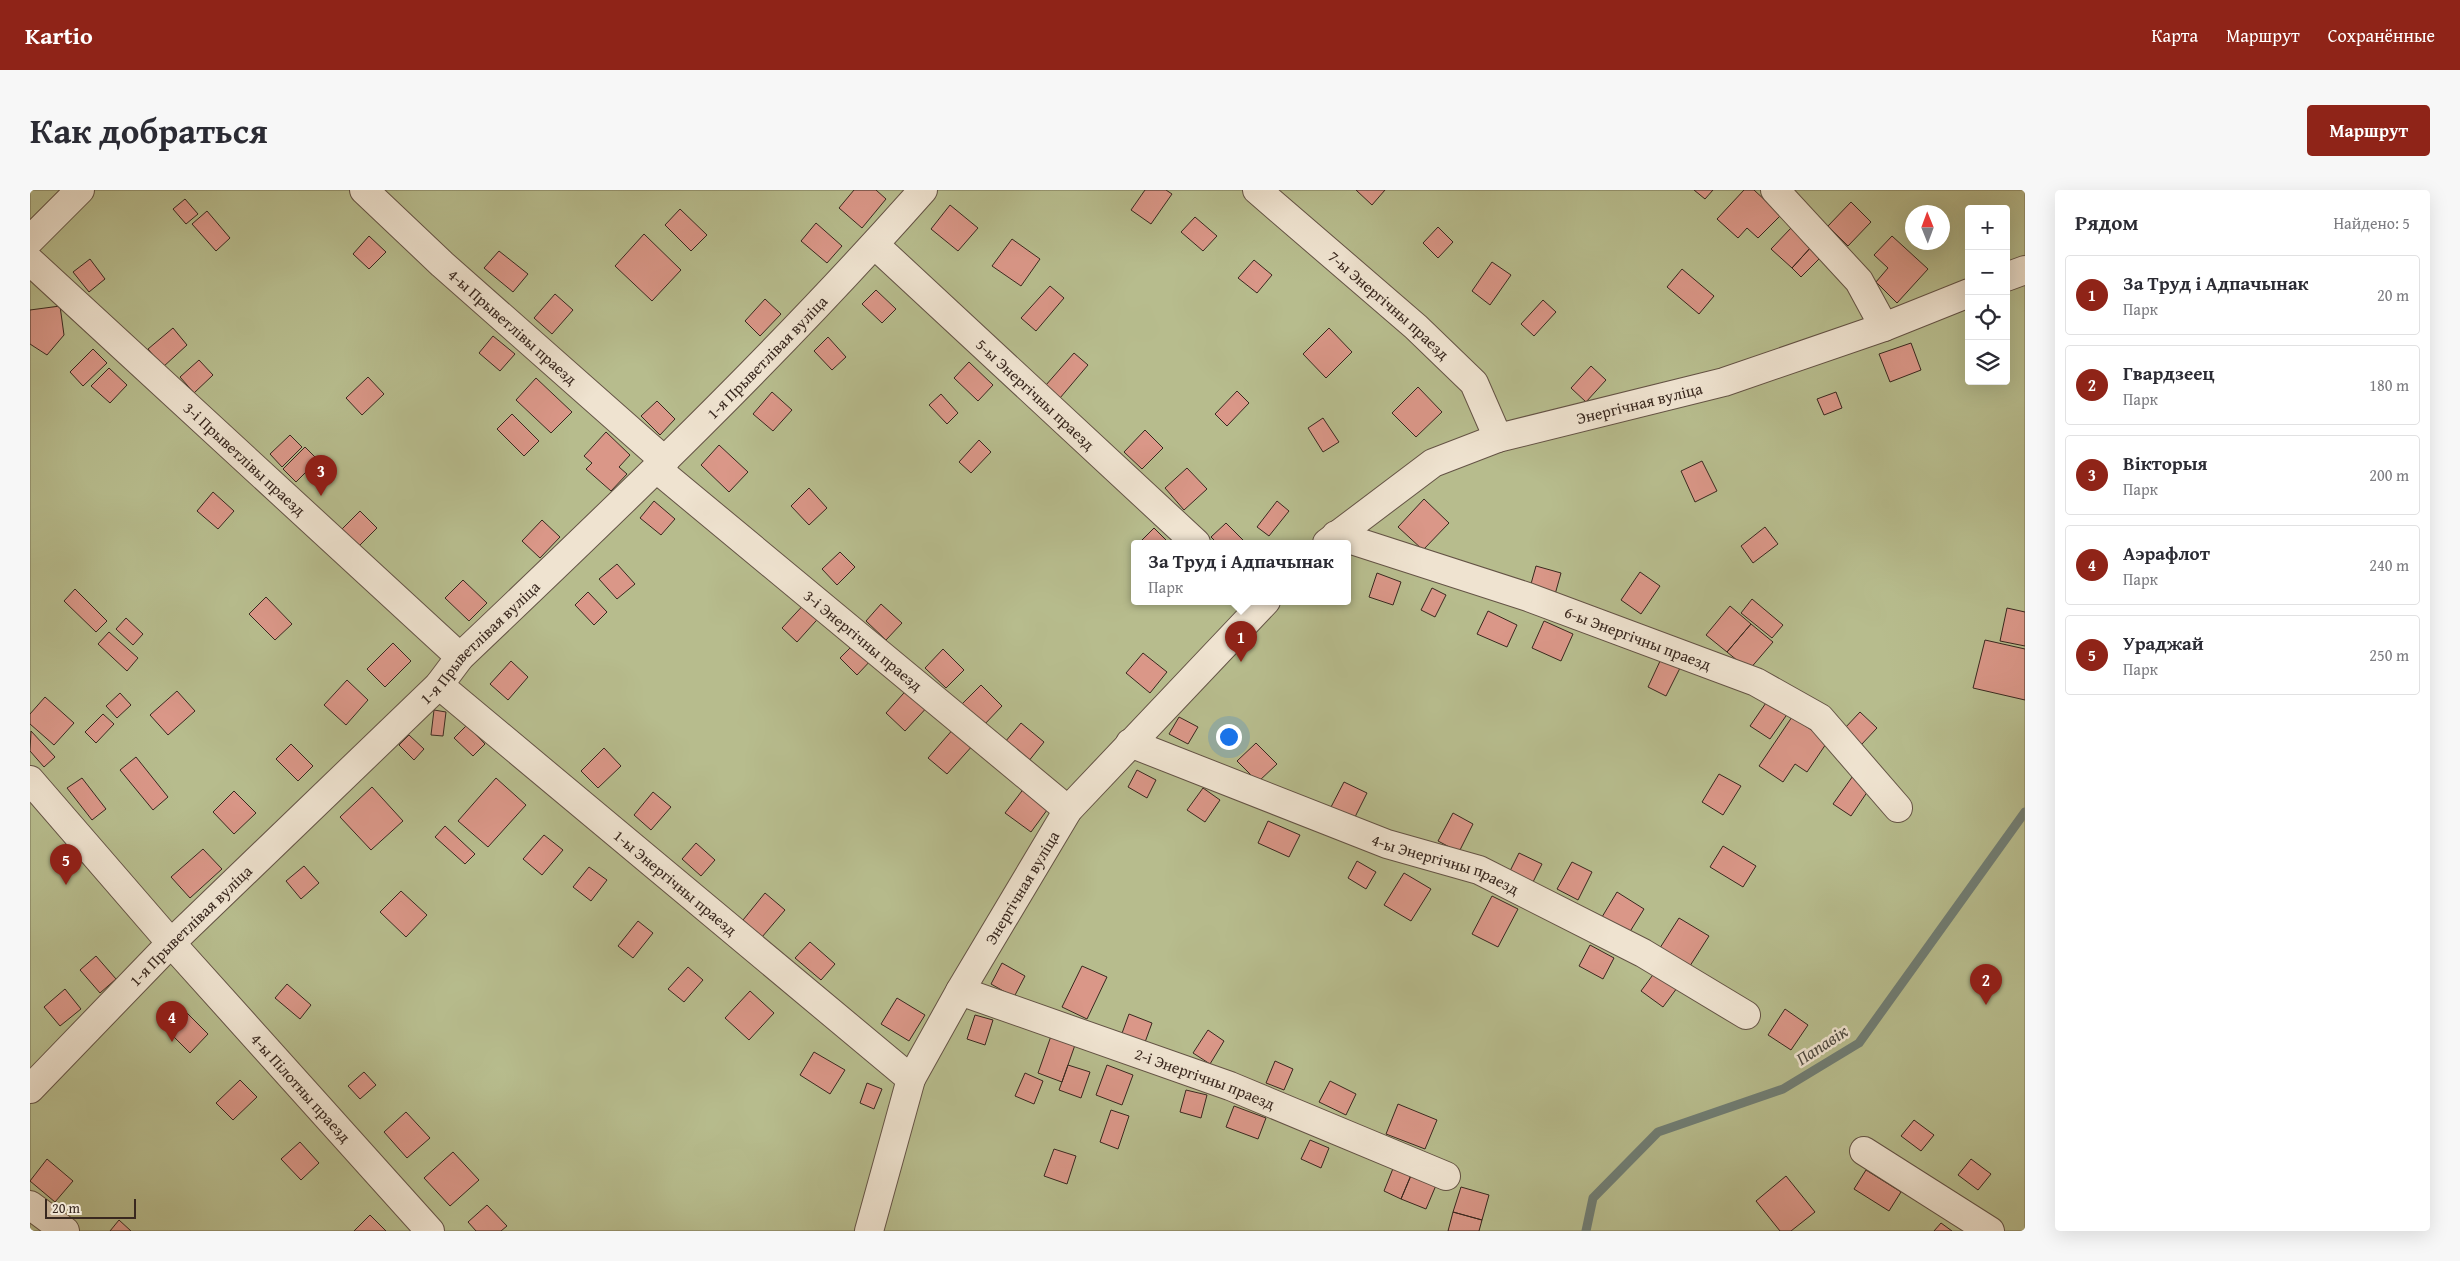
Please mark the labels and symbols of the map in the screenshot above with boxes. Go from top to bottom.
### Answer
north arrow [1905,205,1950,250]
street label: 7-ы Энергічны праезд [1323,245,1455,365]
street label: 4-ы Прыветлівы праезд [443,263,583,391]
street label: 1-я Прыветлівая вуліца [701,290,833,424]
street label: 5-ы Энергічны праезд [971,333,1101,456]
street label: Энергічная вуліца [1574,376,1705,430]
street label: 3-і Прыветлівы праезд [178,396,312,522]
pin: 3 [305,455,337,496]
street label: 1-я Прыветлівая вуліца [414,575,546,710]
street label: 3-і Энергічны праезд [799,584,928,697]
street label: 6-ы Энергічны праезд [1561,600,1715,676]
pin: 1 [1225,621,1257,662]
your location [1216,724,1242,750]
street label: 1-ы Энергічны праезд [608,824,743,941]
street label: Энергічная вуліца [978,826,1065,949]
street label: 4-ы Энергічны праезд [1368,827,1524,901]
pin: 5 [50,844,82,885]
street label: 1-я Прыветлівая вуліца [123,859,258,992]
pin: 2 [1970,964,2002,1005]
pin: 4 [156,1001,188,1042]
water label: Папавік [1790,1018,1853,1072]
street label: 4-ы Пілотны праезд [245,1028,357,1148]
street label: 2-і Энергічны праезд [1131,1041,1279,1116]
scale bar [45,1196,136,1219]

